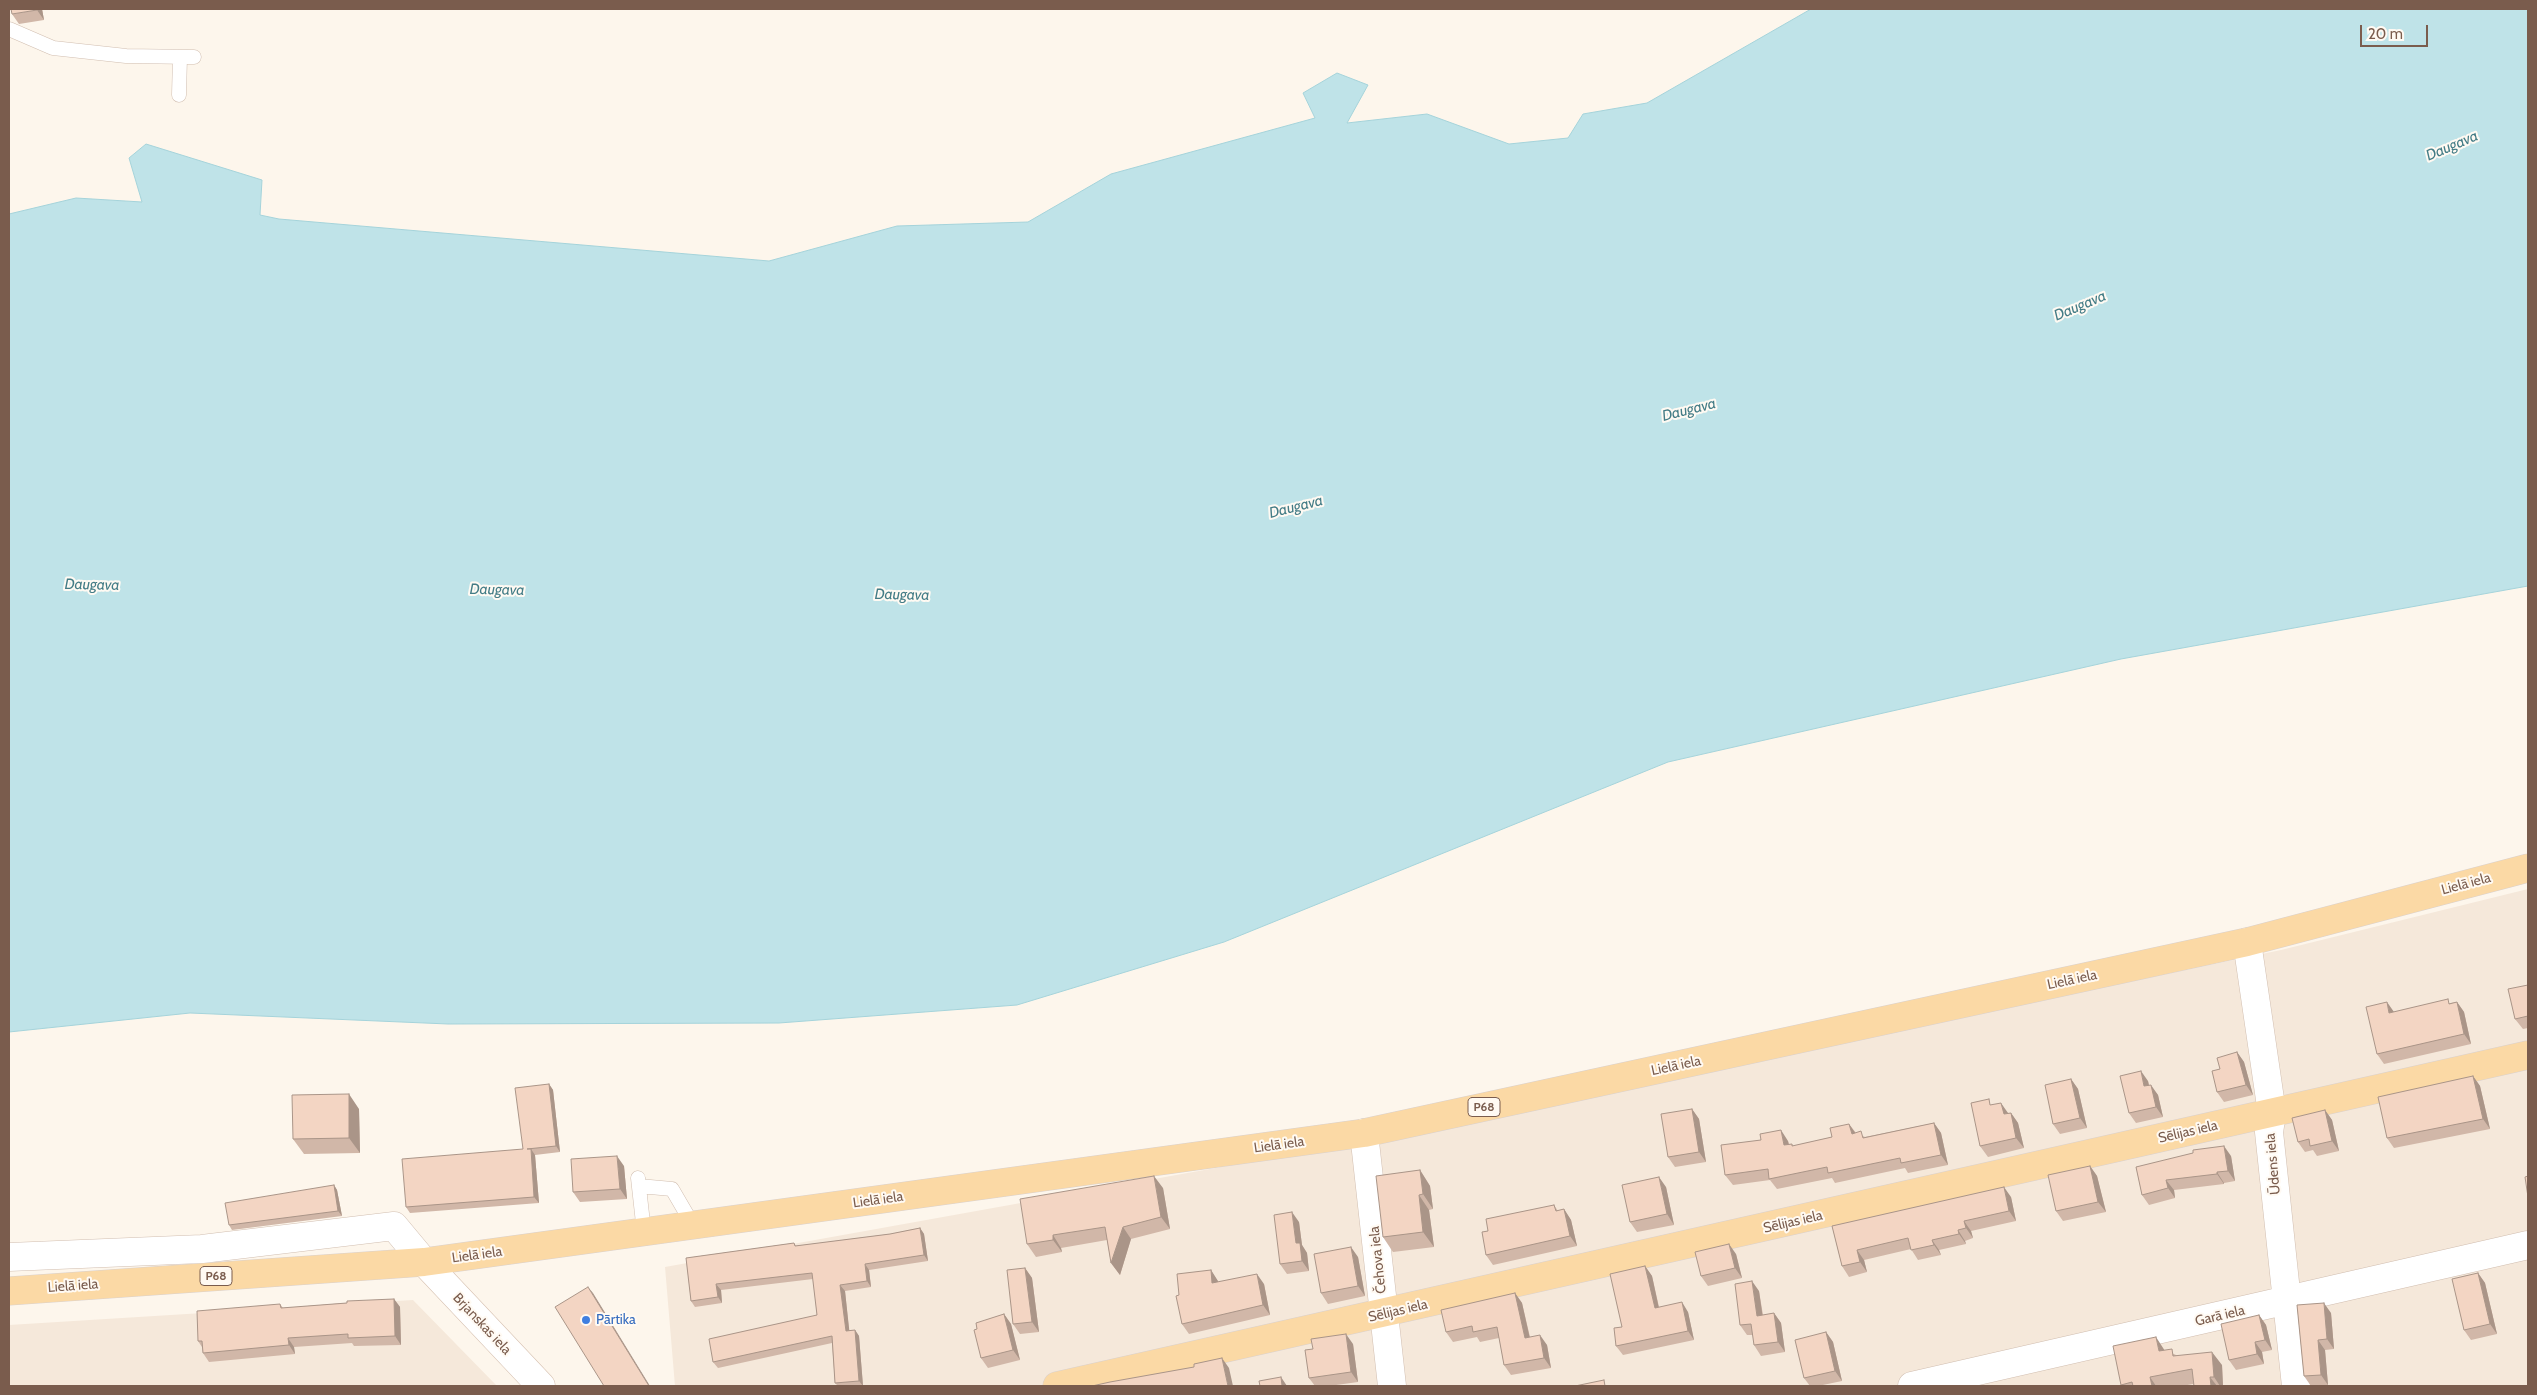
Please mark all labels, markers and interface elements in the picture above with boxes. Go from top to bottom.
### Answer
scale bar [2362,15,2430,47]
text: 20 m [2368,25,2403,43]
water label: Daugava [2423,127,2481,165]
water label: Daugava [2051,287,2109,325]
water label: Daugava [1660,395,1718,425]
water label: Daugava [1267,492,1325,522]
water label: Daugava [64,576,120,594]
water label: Daugava [469,581,525,599]
water label: Daugava [874,586,930,604]
street label: Lielā iela [2439,869,2493,899]
street label: Lielā iela [2046,967,2098,993]
street label: Lielā iela [1650,1053,1702,1079]
road number: P68 [1468,1098,1500,1116]
street label: Sēlijas iela [2157,1117,2219,1147]
street label: Ūdens iela [2262,1132,2284,1196]
street label: Lielā iela [1253,1133,1305,1157]
street label: Lielā iela [852,1188,904,1212]
street label: Sēlijas iela [1762,1207,1824,1237]
street label: Čehova iela [1366,1225,1390,1295]
street label: Lielā iela [451,1243,503,1267]
road number: P68 [200,1266,232,1285]
street label: Lielā iela [47,1276,99,1296]
street label: Brjanskas iela [449,1290,515,1358]
street label: Sēlijas iela [1367,1296,1429,1326]
street label: Garā iela [2193,1302,2247,1330]
place label: Pārtika [596,1312,636,1328]
marker: Pārtika [580,1314,592,1326]

